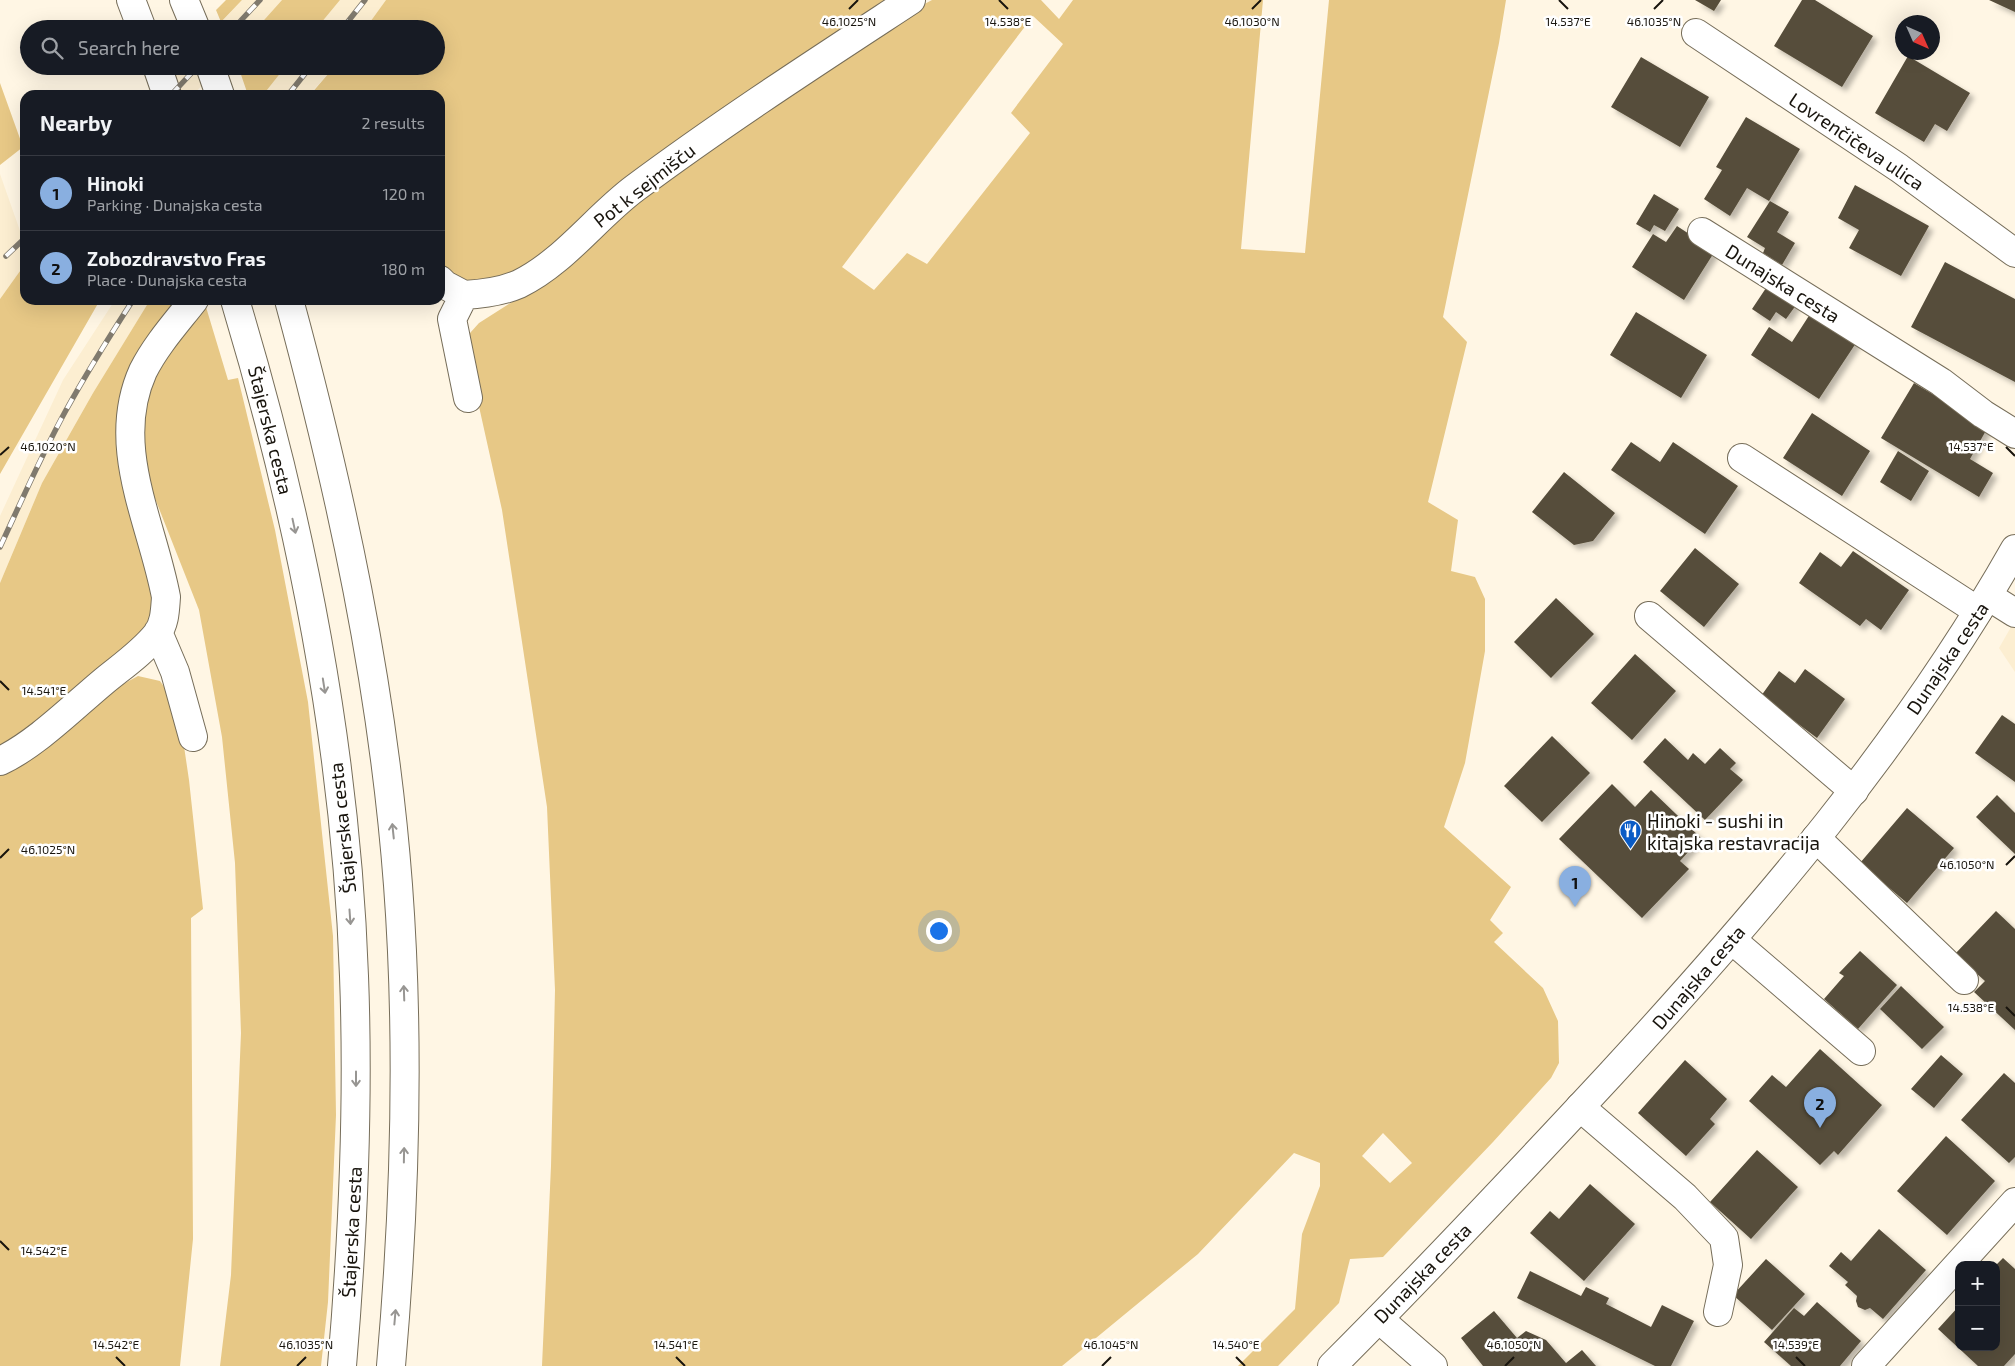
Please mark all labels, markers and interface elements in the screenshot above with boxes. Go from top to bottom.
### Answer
text: 46.1025°N [822,14,876,28]
text: 14.538°E [985,14,1031,28]
text: 46.1030°N [1224,14,1280,28]
text: 14.537°E [1545,14,1591,28]
text: 46.1035°N [1627,14,1681,28]
north arrow [1895,15,1940,60]
search box [20,20,445,75]
icon: search [38,34,66,62]
text: Search here [78,36,180,59]
street label: Lovrenčičeva ulica [1785,87,1929,195]
text: Nearby [40,110,112,135]
text: 2 results [362,113,425,132]
street label: Pot k sejmišču [589,138,699,232]
text: Hinoki [87,172,144,195]
text: 1 [53,184,59,203]
text: 120 m [382,184,425,203]
text: Parking · Dunajska cesta [87,195,263,214]
street label: Dunajska cesta [1722,239,1844,327]
text: Zobozdravstvo Fras [87,247,266,270]
text: 2 [51,259,61,278]
text: 180 m [382,259,425,278]
text: Place · Dunajska cesta [87,270,247,289]
street label: Štajerska cesta [244,363,298,497]
text: 46.1020°N [20,439,76,453]
text: 14.537°E [1948,439,1994,453]
one-way arrow [290,518,299,534]
street label: Dunajska cesta [1901,598,1993,718]
one-way arrow [320,678,330,694]
text: 14.541°E [22,683,67,697]
street label: Štajerska cesta [324,761,360,895]
place label: Hinoki - sushi in kitajska restavracija [1647,809,1820,854]
restaurant icon: Hinoki - sushi in kitajska restavracija [1619,819,1643,850]
one-way arrow [388,823,397,839]
text: 46.1025°N [21,842,75,856]
text: 46.1050°N [1940,857,1994,871]
pin: 1 [1559,866,1591,907]
one-way arrow [346,909,355,925]
your location [926,918,952,944]
street label: Dunajska cesta [1647,920,1749,1034]
one-way arrow [399,985,408,1001]
text: 14.538°E [1948,1000,1994,1014]
one-way arrow [351,1070,361,1087]
pin: 2 [1804,1087,1836,1128]
one-way arrow [399,1147,409,1164]
street label: Štajerska cesta [336,1166,366,1298]
street label: Dunajska cesta [1368,1218,1476,1328]
text: 14.542°E [21,1243,68,1257]
map controls [1955,1261,2000,1351]
button: + [1955,1261,2000,1306]
button: − [1955,1306,2000,1351]
one-way arrow [391,1310,400,1326]
text: 14.542°E [93,1337,140,1351]
text: 46.1035°N [279,1337,333,1351]
text: 14.541°E [654,1337,699,1351]
text: 46.1045°N [1083,1337,1139,1351]
text: 14.540°E [1212,1337,1260,1351]
text: 46.1050°N [1487,1337,1541,1351]
text: 14.539°E [1773,1337,1819,1351]

